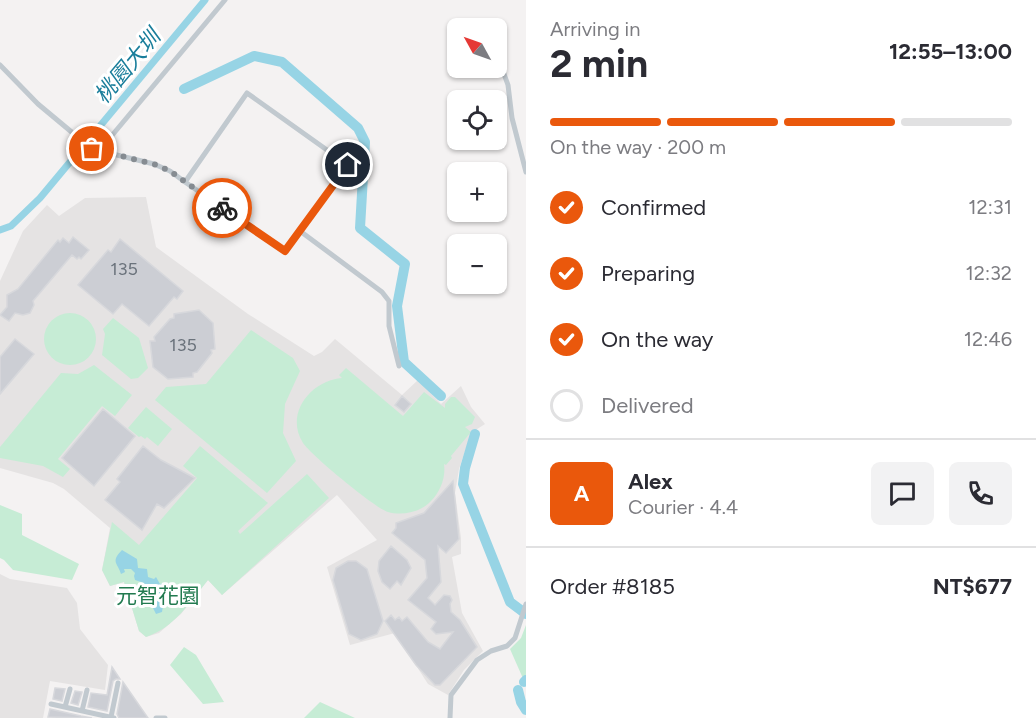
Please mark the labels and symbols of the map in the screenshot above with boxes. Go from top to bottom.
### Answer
north arrow [447,18,507,78]
water label: 桃園大圳 [89,22,168,109]
pin [66,123,117,174]
pin [322,139,373,190]
courier [192,178,252,238]
house number: 135 [110,258,138,280]
house number: 135 [169,334,197,356]
park label: 元智花園 [116,583,200,608]

